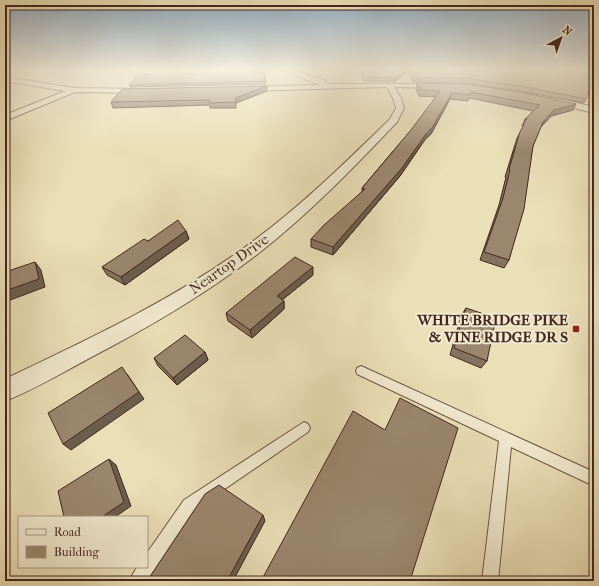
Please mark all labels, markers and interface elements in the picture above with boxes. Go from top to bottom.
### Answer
north arrow [541,18,581,58]
text: N [560,23,575,39]
street label: Neartop Drive [186,230,273,298]
place label: WHITE BRIDGE PIKE & VINE RIDGE DR S [416,311,569,346]
marker: WHITE BRIDGE PIKE & VINE RIDGE DR S [571,324,581,334]
legend [18,516,148,568]
text: Road [54,525,81,539]
text: Building [54,545,99,559]

